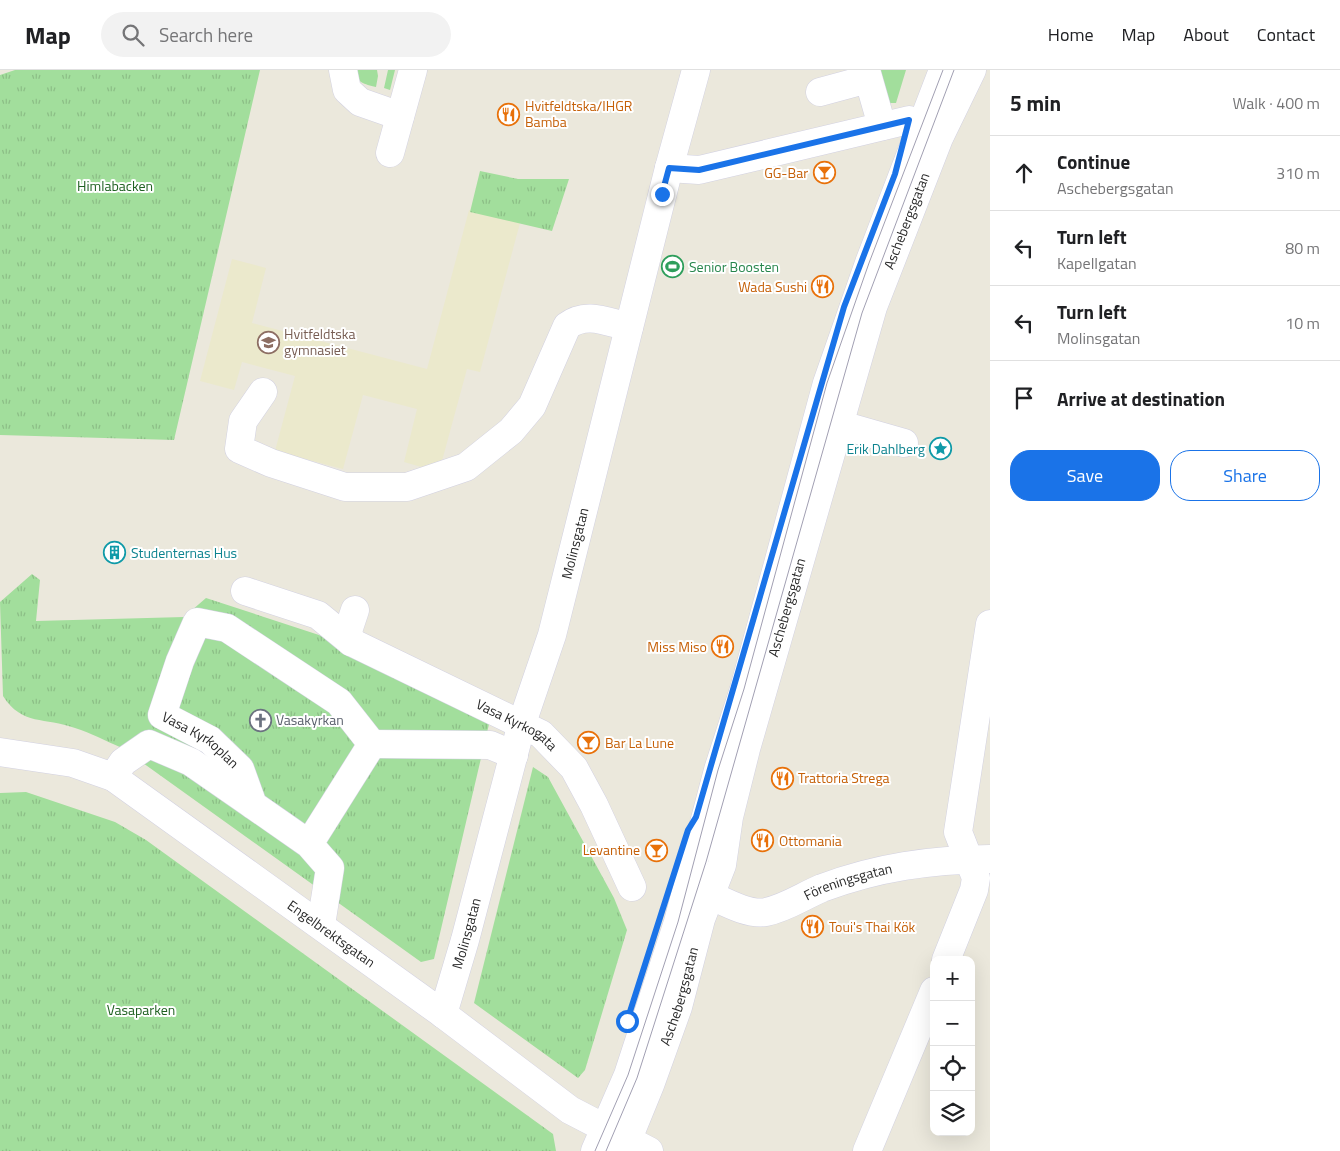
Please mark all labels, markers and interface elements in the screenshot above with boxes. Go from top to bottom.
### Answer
search box [101,12,451,57]
text: Map [25,17,71,53]
text: Search here [159,20,253,49]
icon: search [119,21,147,49]
text: Home [1048,21,1094,48]
text: Map [1122,21,1155,48]
text: About [1183,21,1229,48]
text: Contact [1257,21,1315,48]
text: 5 min [1010,87,1061,119]
text: Walk · 400 m [1232,91,1320,115]
place label: Hvitfeldtska/IHGR Bamba [525,95,632,132]
restaurant icon: Hvitfeldtska/IHGR Bamba [497,102,521,126]
text: Continue [1057,147,1130,176]
icon: ahead [1010,159,1038,187]
bar icon: GG-Bar [812,161,836,185]
text: 310 m [1276,161,1320,185]
place label: GG-Bar [764,162,808,183]
street label: Aschebergsgatan [878,169,935,272]
park label: Himlabacken [77,175,153,196]
text: Aschebergsgatan [1057,176,1174,200]
route end [651,183,674,206]
text: Turn left [1057,222,1127,251]
icon: left [1010,234,1038,262]
text: 80 m [1285,236,1320,260]
text: Kapellgatan [1057,251,1137,275]
sports icon: Senior Boosten [661,255,685,279]
place label: Senior Boosten [689,256,779,277]
restaurant icon: Wada Sushi [811,275,835,299]
place label: Wada Sushi [738,276,807,297]
text: Turn left [1057,297,1127,326]
icon: left [1010,309,1038,337]
text: 10 m [1285,311,1320,335]
place label: Hvitfeldtska gymnasiet [284,323,355,360]
text: Molinsgatan [1057,326,1140,350]
school or university icon: Hvitfeldtska gymnasiet [256,330,280,354]
icon: arrive [1010,384,1038,412]
text: Arrive at destination [1057,384,1225,413]
place icon: Erik Dahlberg [929,437,953,461]
place label: Erik Dahlberg [846,438,925,459]
button: Save [1010,450,1160,501]
button: Share [1170,450,1320,501]
street label: Molinsgatan [555,505,594,581]
building icon: Studenternas Hus [103,541,127,565]
place label: Studenternas Hus [131,542,237,563]
street label: Aschebergsgatan [762,555,810,659]
restaurant icon: Miss Miso [711,635,735,659]
place label: Miss Miso [647,636,707,657]
street label: Vasa Kyrkogata [473,693,563,755]
street label: Vasa Kyrkoplan [158,706,244,773]
church icon: Vasakyrkan [248,708,272,732]
place label: Vasakyrkan [276,709,344,730]
bar icon: Bar La Lune [577,731,601,755]
place label: Bar La Lune [605,732,674,753]
restaurant icon: Trattoria Strega [770,766,794,790]
place label: Trattoria Strega [798,767,890,788]
restaurant icon: Ottomania [751,829,775,853]
place label: Ottomania [779,830,842,851]
bar icon: Levantine [644,838,668,862]
place label: Levantine [583,839,640,860]
street label: Föreningsgatan [800,857,894,905]
street label: Engelbrektsgatan [283,895,380,972]
street label: Molinsgatan [446,895,486,971]
restaurant icon: Toui's Thai Kök [801,915,825,939]
place label: Toui's Thai Kök [829,916,916,937]
street label: Aschebergsgatan [654,944,703,1048]
map controls [930,956,975,1136]
button: + [930,956,975,1001]
park label: Vasaparken [107,999,175,1020]
button: − [930,1001,975,1046]
route start [616,1010,639,1033]
button: locate [930,1046,975,1091]
button: layers [930,1091,975,1136]

